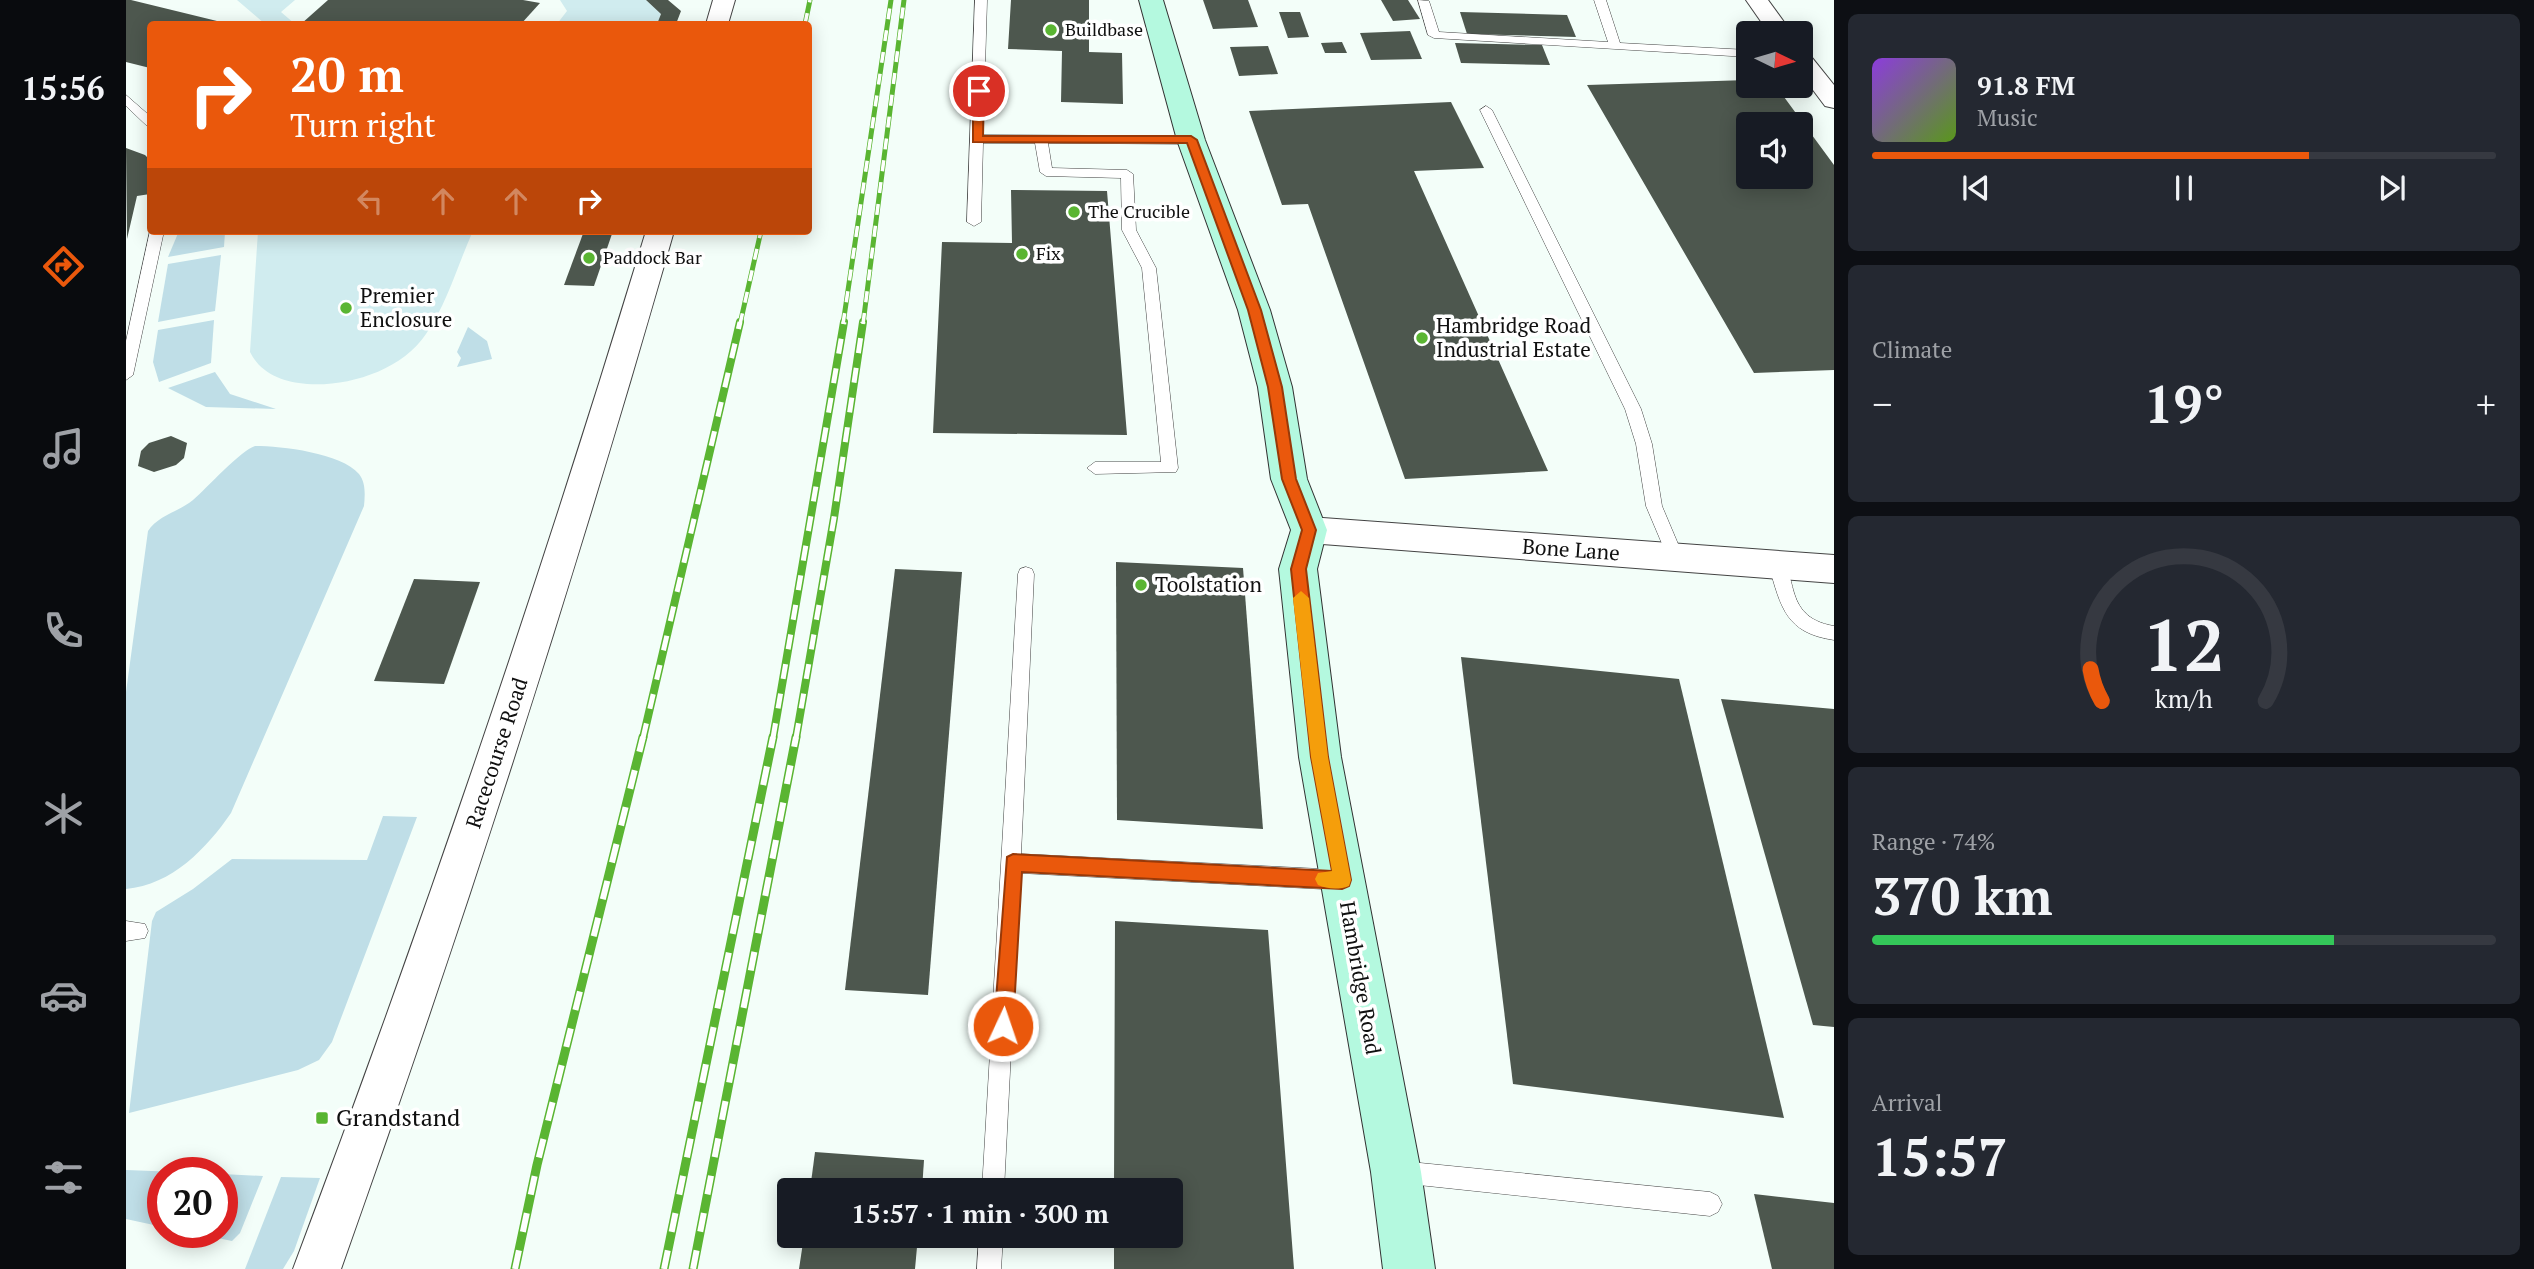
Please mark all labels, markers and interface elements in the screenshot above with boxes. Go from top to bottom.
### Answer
place label: Buildbase [1065,17,1143,41]
north arrow [1736,21,1813,98]
map controls [1736,21,1813,189]
marker: Buildbase [1043,22,1059,38]
text: 20 m [290,41,404,106]
icon: right [175,49,266,140]
pin [949,61,1009,121]
text: 15:56 [21,67,105,109]
text: 91.8 FM [1977,68,2075,102]
icon: arrive [960,72,998,110]
text: Music [1977,102,2038,133]
text: Turn right [290,104,436,146]
button: sound [1736,112,1813,189]
icon: previous [1957,169,1995,207]
icon: pause [2165,169,2203,207]
icon: next [2373,169,2411,207]
icon: left [351,182,389,220]
icon: ahead [424,182,462,220]
icon: ahead [497,182,535,220]
icon: right [570,182,608,220]
place label: The Crucible [1088,199,1190,223]
marker: The Crucible [1066,204,1082,220]
place label: Fix [1036,241,1061,265]
icon: directions [39,242,88,291]
place label: Paddock Bar [603,245,702,269]
marker: Fix [1014,246,1030,262]
marker: Paddock Bar [581,250,597,266]
place label: Premier Enclosure [360,281,452,333]
marker: Premier Enclosure [338,300,354,316]
place label: Hambridge Road Industrial Estate [1436,311,1591,363]
marker: Hambridge Road Industrial Estate [1414,330,1430,346]
text: Climate [1872,334,1952,365]
text: 19° [2144,369,2224,438]
text: − [1872,379,1892,429]
text: + [2476,379,2496,429]
icon: music [39,424,88,473]
street label: Bone Lane [1521,532,1621,566]
place label: Toolstation [1155,570,1262,598]
marker: Toolstation [1133,577,1149,593]
text: 12 [2143,595,2225,692]
icon: phone [39,606,88,655]
street label: Racecourse Road [459,674,534,832]
text: km/h [2155,681,2213,714]
icon: climate [39,789,88,838]
text: Range · 74% [1872,826,1995,857]
text: 370 km [1872,861,2053,930]
street label: Hambridge Road [1334,899,1388,1057]
icon: car [39,971,88,1020]
position arrow [966,989,1040,1063]
text: Arrival [1872,1087,1943,1118]
place label: Grandstand [336,1101,460,1133]
marker: Grandstand [314,1110,330,1126]
text: 15:57 [1872,1122,2007,1191]
icon: filters [39,1153,88,1202]
speed limit sign: 20 [147,1157,238,1248]
text: 15:57 · 1 min · 300 m [851,1196,1109,1230]

